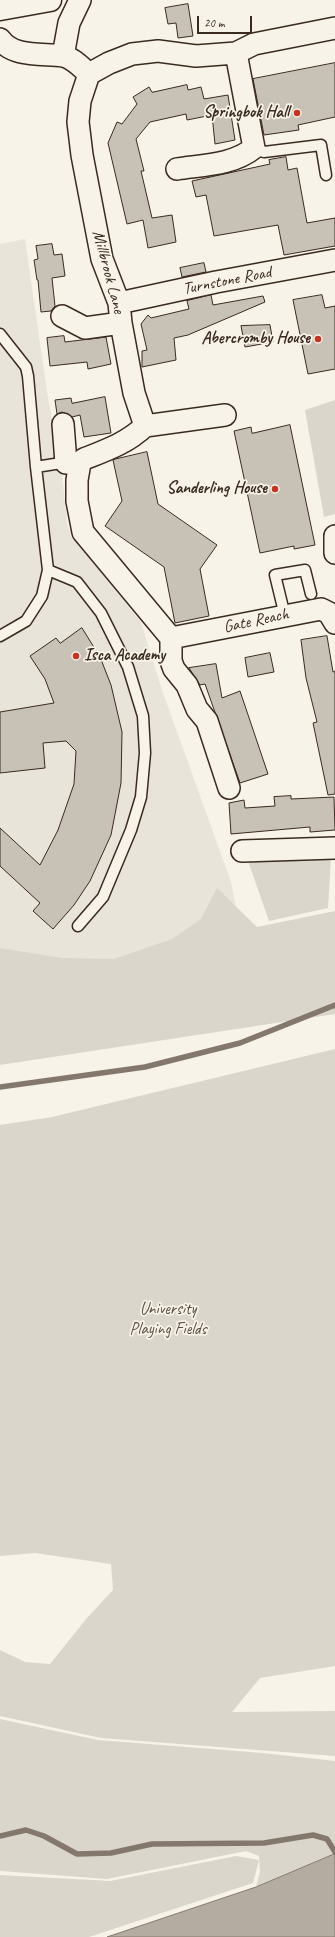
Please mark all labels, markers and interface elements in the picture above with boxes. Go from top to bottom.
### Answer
scale bar [199,8,254,34]
text: 20 m [204,15,224,31]
place label: Springbok Hall [203,103,289,123]
marker: Springbok Hall [292,108,302,118]
street label: Millbrook Lane [87,228,129,316]
street label: Turnstone Road [181,262,273,300]
place label: Abercromby House [202,329,310,349]
marker: Abercromby House [313,334,323,344]
place label: Sanderling House [166,479,267,499]
marker: Sanderling House [270,484,280,494]
street label: Gate Reach [222,604,290,638]
place label: Isca Academy [84,646,165,666]
marker: Isca Academy [71,651,81,661]
park label: University Playing Fields [129,1300,207,1340]

